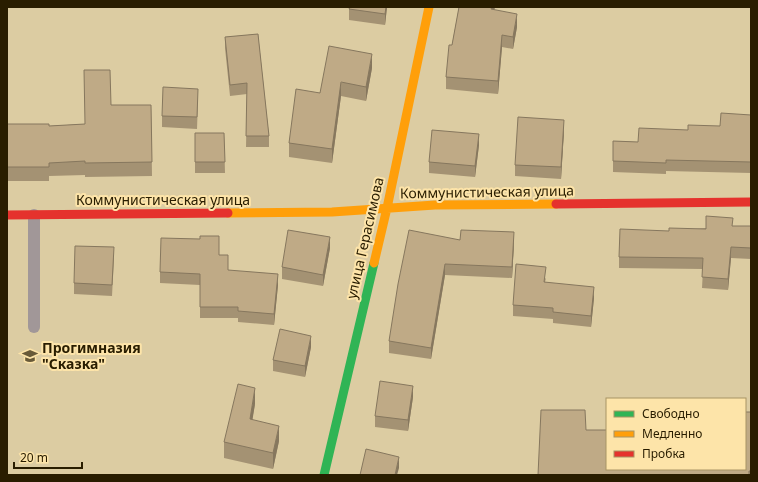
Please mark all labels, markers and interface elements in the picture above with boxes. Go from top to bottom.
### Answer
street label: улица Герасимова [341,175,388,301]
street label: Коммунистическая улица [400,180,574,203]
street label: Коммунистическая улица [76,190,250,209]
place label: Прогимназия "Сказка" [42,338,141,373]
school or university icon: Прогимназия "Сказка" [21,347,39,365]
legend [606,398,746,470]
text: Свободно [642,405,700,422]
text: Медленно [642,425,702,442]
scale bar [14,444,82,470]
text: Пробка [642,445,685,462]
text: 20 m [20,449,48,466]

